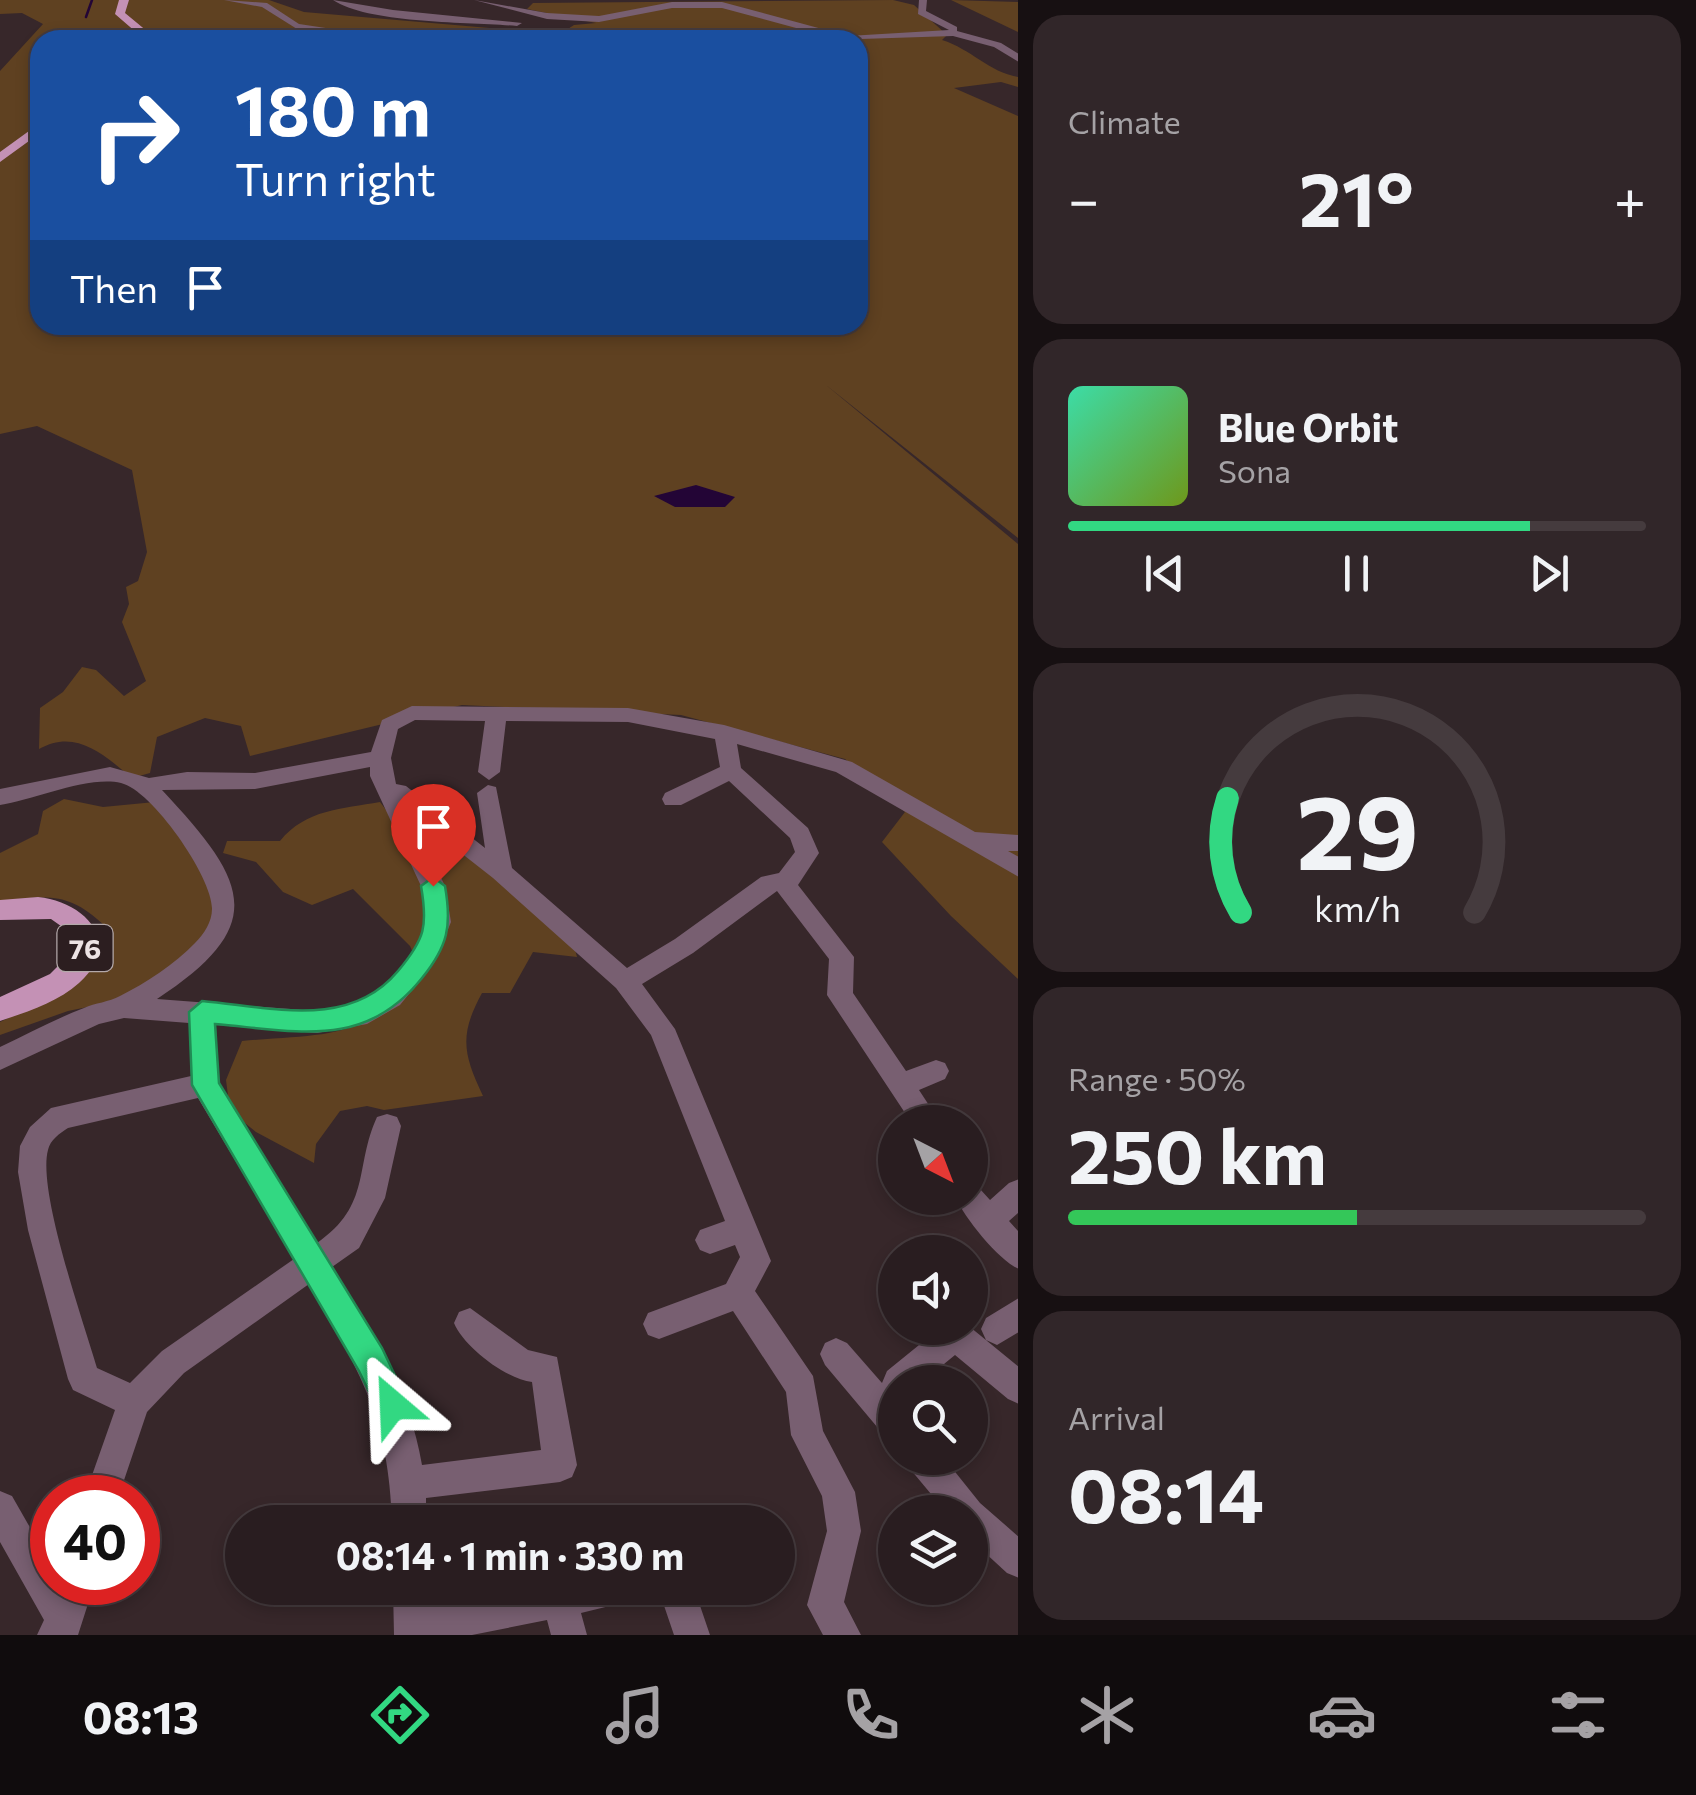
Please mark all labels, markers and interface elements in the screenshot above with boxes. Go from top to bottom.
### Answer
text: 180 m [235,65,431,150]
icon: right [70,70,200,200]
text: Climate [1068,101,1181,141]
text: Turn right [235,150,436,205]
text: 21° [1299,151,1414,242]
text: − [1068,164,1099,231]
text: + [1614,164,1646,231]
icon: arrive [178,260,233,315]
text: Then [70,264,158,311]
text: Blue Orbit [1218,403,1398,450]
text: Sona [1218,450,1291,490]
icon: previous [1137,546,1192,601]
icon: pause [1329,546,1384,601]
icon: next [1522,546,1577,601]
text: 29 [1296,764,1418,891]
pin [391,784,476,887]
icon: arrive [406,799,461,854]
text: km/h [1314,886,1400,929]
road number: 76 [58,925,112,971]
text: Range · 50% [1068,1058,1246,1098]
north arrow [878,1105,988,1215]
map controls [878,1105,988,1605]
text: 250 km [1068,1108,1327,1199]
button: sound [878,1235,988,1345]
position arrow [341,1353,445,1457]
button: search [878,1365,988,1475]
text: Arrival [1068,1397,1165,1437]
text: 08:14 [1068,1447,1264,1538]
speed limit sign: 40 [30,1475,160,1605]
button: layers [878,1495,988,1605]
text: 08:14 · 1 min · 330 m [336,1531,684,1578]
icon: directions [365,1680,435,1750]
icon: music [600,1680,670,1750]
icon: phone [836,1680,906,1750]
icon: climate [1072,1680,1142,1750]
icon: car [1307,1680,1377,1750]
icon: filters [1543,1680,1613,1750]
text: 08:13 [83,1688,199,1743]

